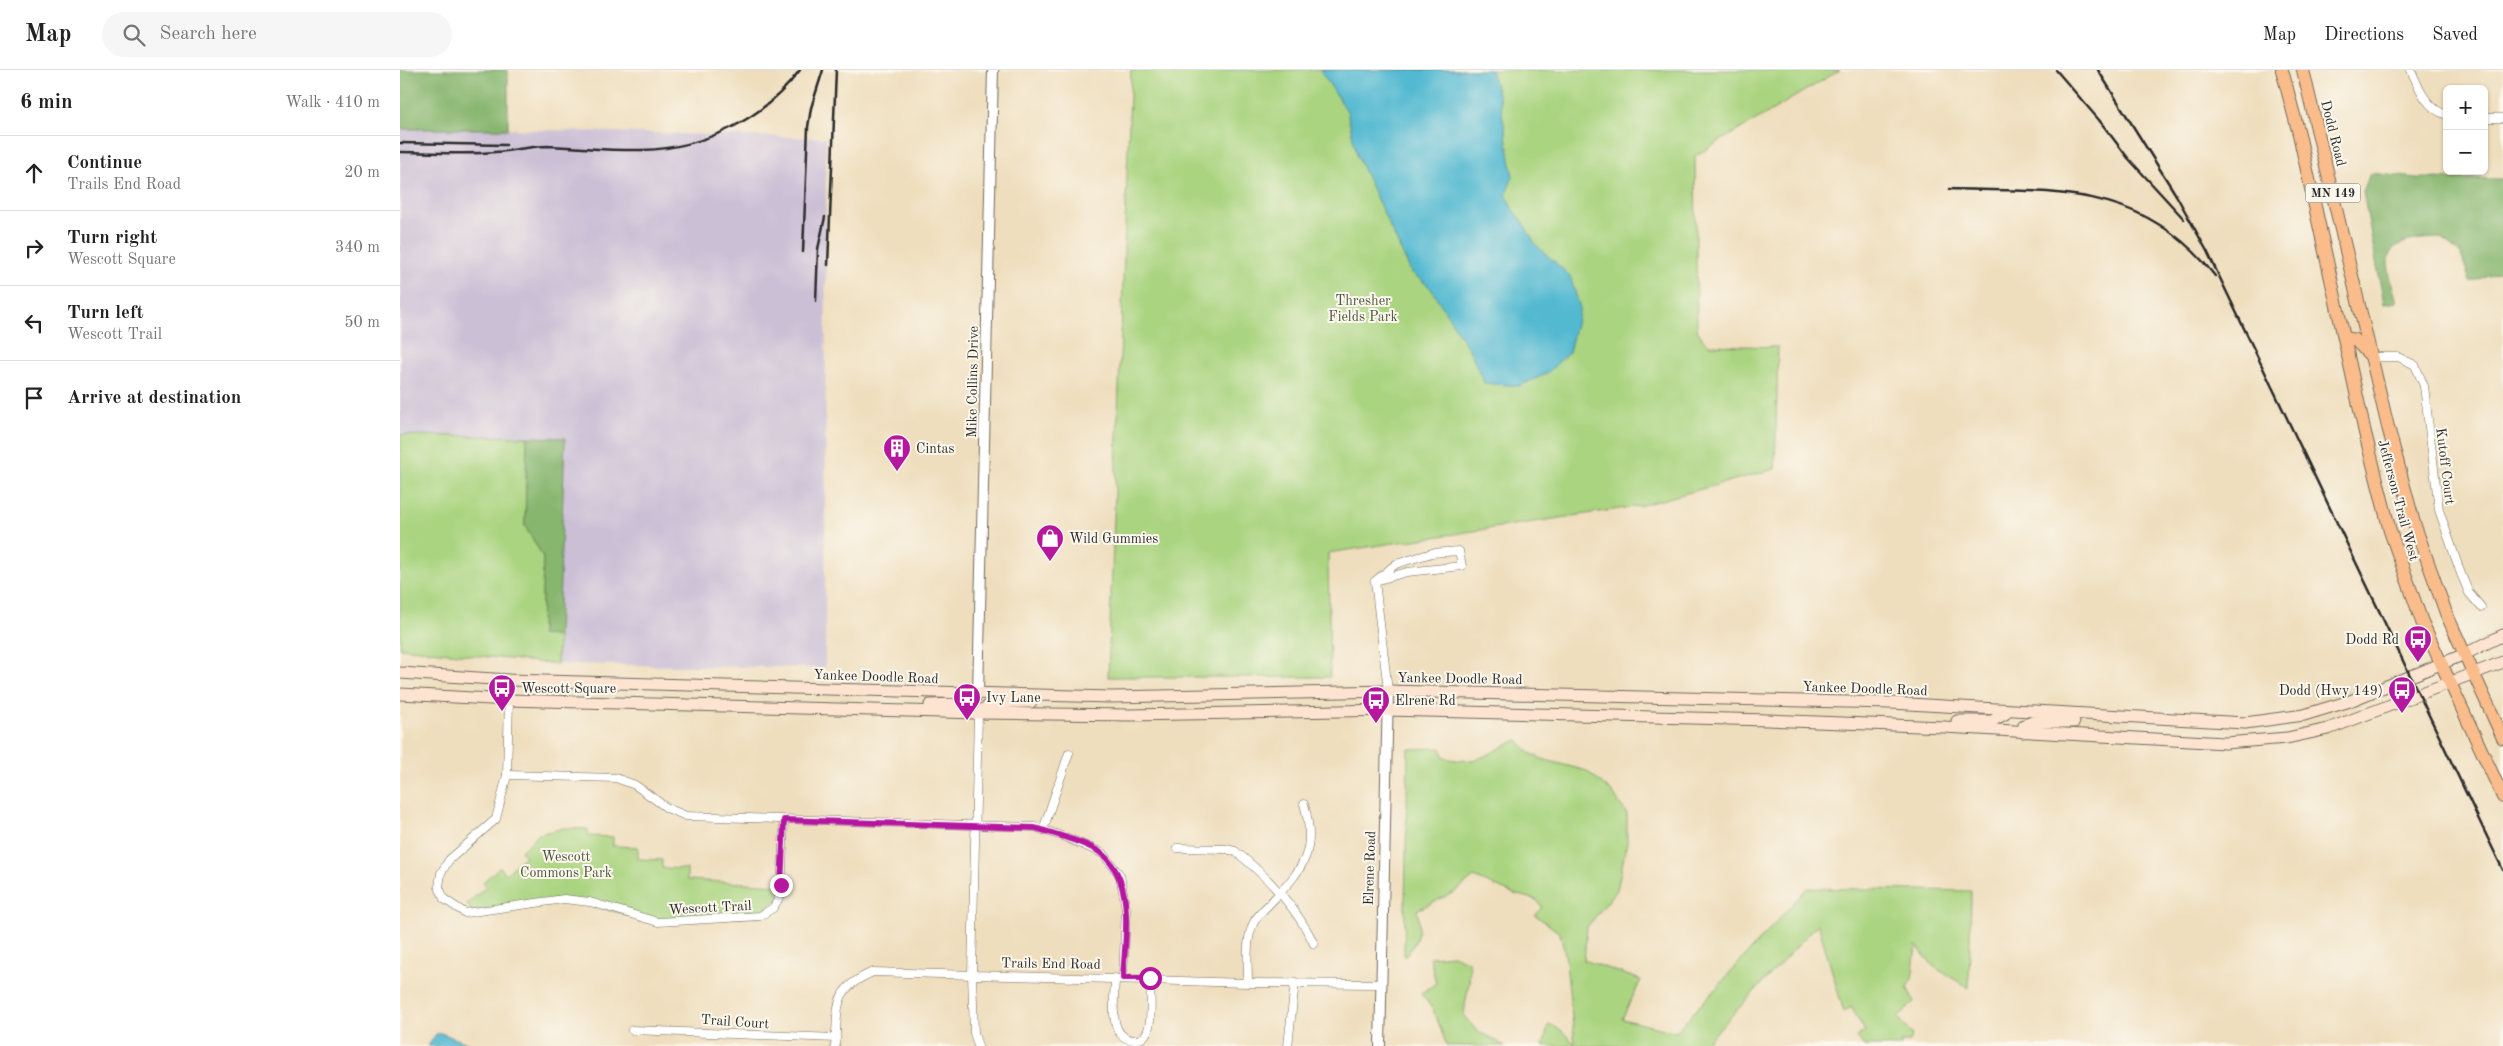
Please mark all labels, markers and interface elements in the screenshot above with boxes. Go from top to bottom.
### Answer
search box [102,12,452,57]
icon: search [120,21,148,49]
text: Map [25,23,72,47]
text: Search here [160,25,257,44]
text: Map [2263,26,2296,44]
text: Directions [2324,26,2404,44]
text: Saved [2432,26,2478,44]
map controls [2443,85,2488,175]
button: + [2443,85,2488,130]
text: 6 min [20,92,73,113]
text: Walk · 410 m [285,95,380,111]
street label: Dodd Road [2318,99,2348,168]
button: − [2443,130,2488,175]
text: Continue [67,154,142,173]
icon: ahead [20,159,48,187]
text: 20 m [344,165,380,181]
text: Trails End Road [67,177,181,193]
road number: MN 149 [2306,184,2360,202]
text: Turn right [67,229,157,248]
icon: right [20,234,48,262]
text: 340 m [335,240,380,256]
text: Wescott Square [67,252,176,268]
park label: Thresher Fields Park [1328,294,1398,324]
text: Turn left [67,304,144,323]
icon: left [20,309,48,337]
text: 50 m [344,315,380,331]
street label: Mike Collins Drive [965,326,981,438]
text: Wescott Trail [67,327,162,343]
icon: arrive [20,384,48,412]
text: Arrive at destination [67,389,241,408]
street label: Kutoff Court [2433,427,2457,506]
building icon: Cintas [882,433,912,472]
street label: Jefferson Trail West [2375,438,2421,563]
place label: Cintas [916,442,955,456]
shop icon: Wild Gummies [1035,523,1065,562]
place label: Wild Gummies [1069,532,1158,546]
bus stop icon: Dodd Rd [2403,624,2433,663]
place label: Dodd Rd [2345,633,2399,647]
street label: Yankee Doodle Road [813,668,939,686]
street label: Yankee Doodle Road [1397,671,1523,687]
bus stop icon: Wescott Square [487,673,517,712]
bus stop icon: Dodd (Hwy 149) [2387,675,2417,714]
street label: Yankee Doodle Road [1802,680,1928,698]
place label: Wescott Square [521,682,616,696]
bus stop icon: Ivy Lane [952,682,982,721]
place label: Dodd (Hwy 149) [2279,684,2383,698]
bus stop icon: Elrene Rd [1361,685,1391,724]
place label: Ivy Lane [986,691,1041,705]
place label: Elrene Rd [1395,694,1456,708]
street label: Elrene Road [1362,830,1378,906]
park label: Wescott Commons Park [520,850,612,880]
route end [770,874,793,897]
street label: Wescott Trail [668,899,752,917]
street label: Trails End Road [1001,956,1101,972]
route start [1139,967,1162,990]
street label: Trail Court [700,1013,770,1031]

